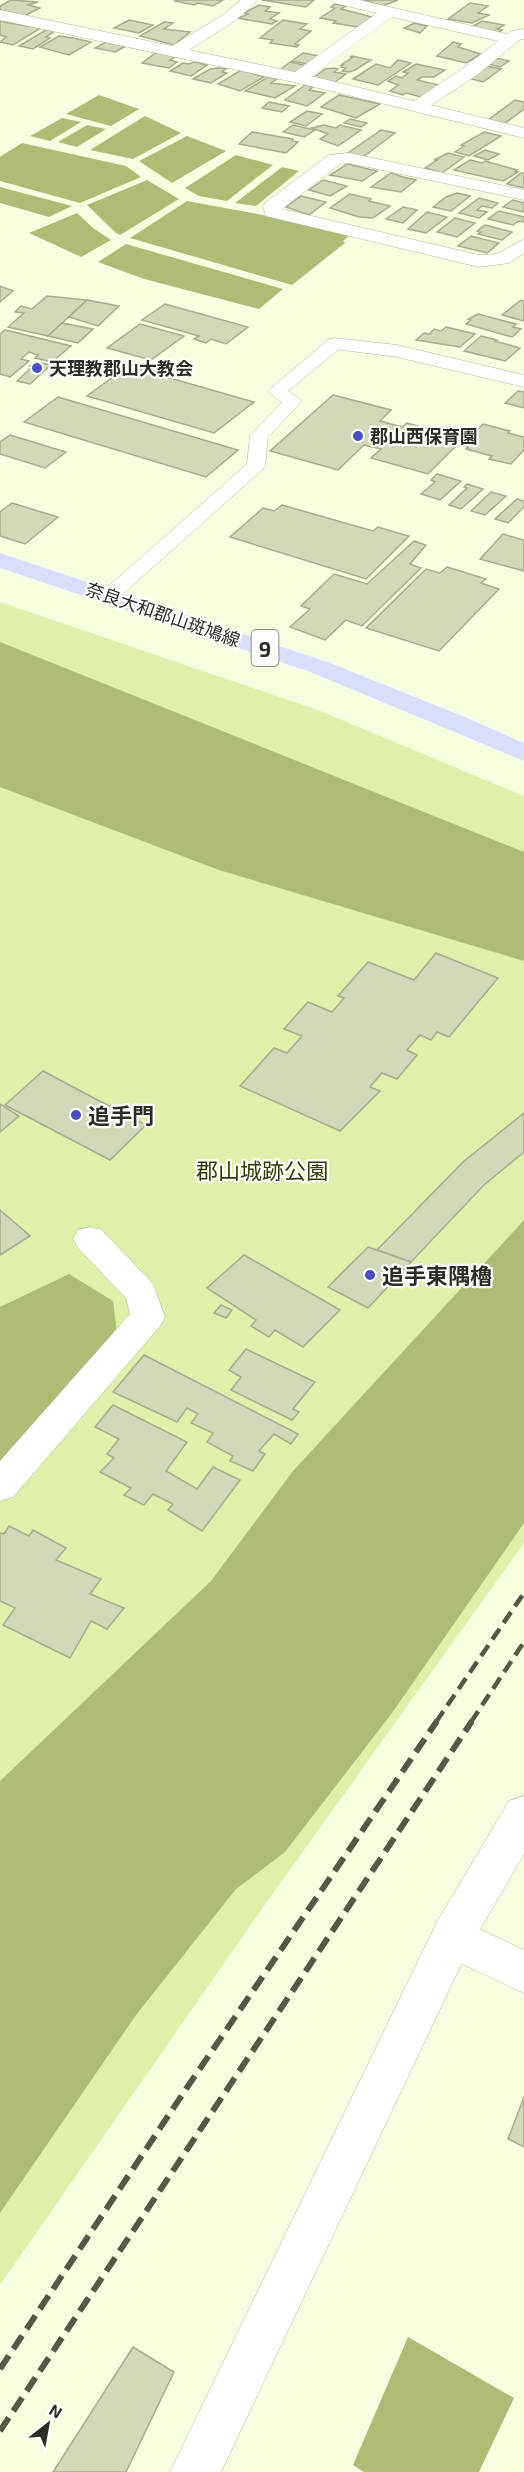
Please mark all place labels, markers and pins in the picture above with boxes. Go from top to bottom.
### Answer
place label: 天理教郡山大教会 [49,357,193,379]
marker: 天理教郡山大教会 [30,361,44,375]
place label: 郡山西保育園 [370,425,478,447]
marker: 郡山西保育園 [351,429,365,443]
place label: 追手門 [88,1102,154,1128]
marker: 追手門 [69,1108,83,1122]
place label: 追手東隅櫓 [382,1262,492,1288]
marker: 追手東隅櫓 [363,1268,377,1282]

